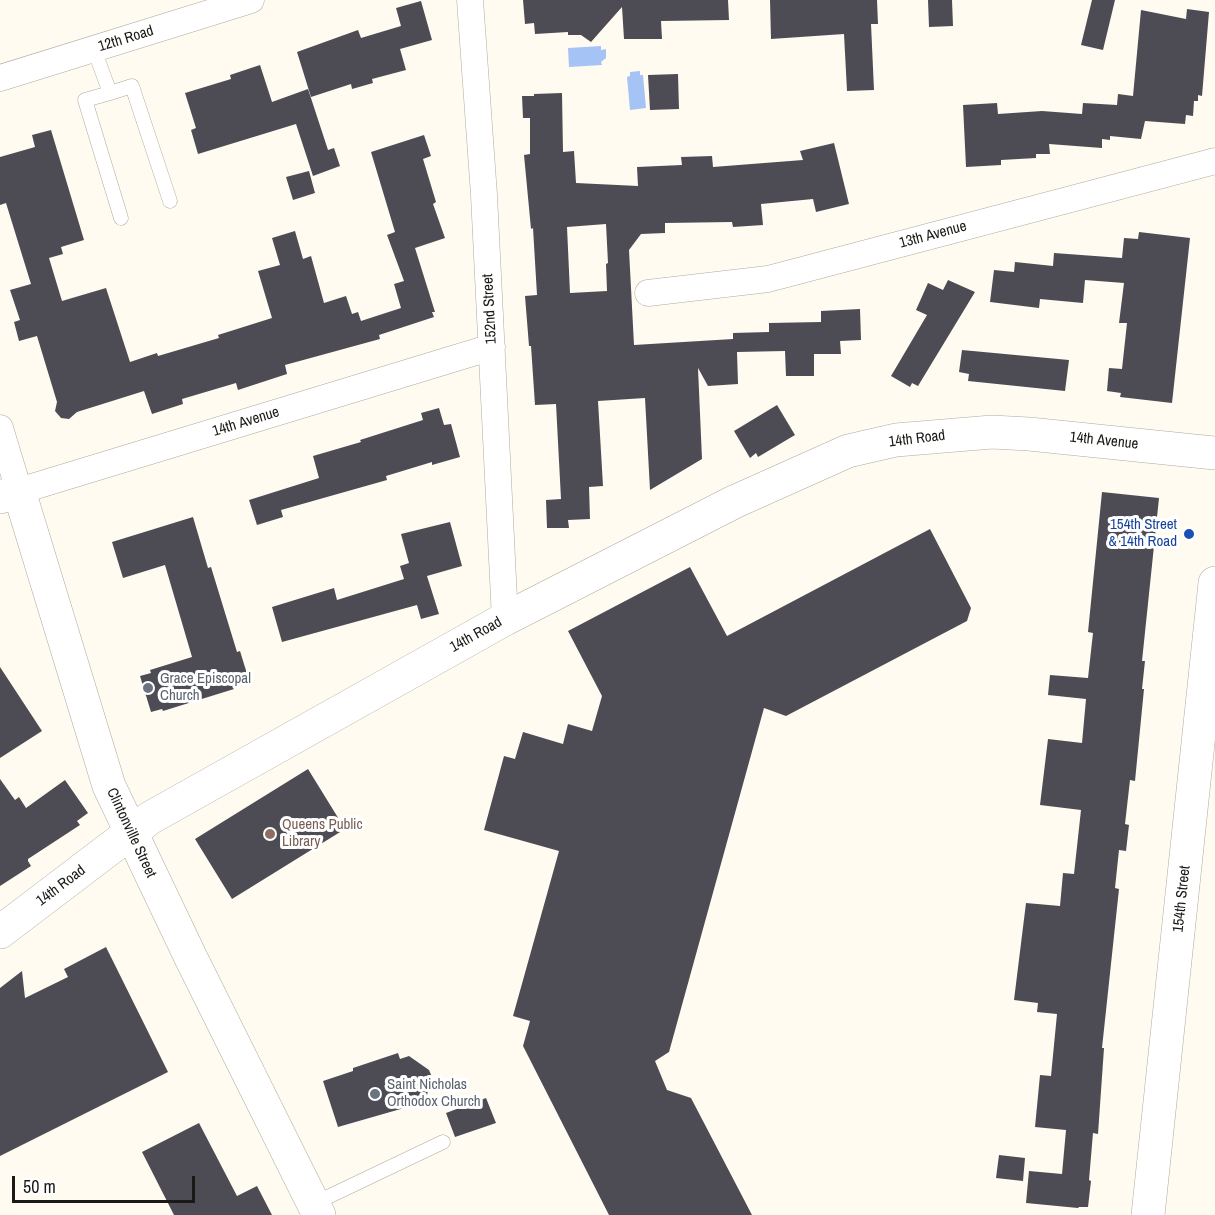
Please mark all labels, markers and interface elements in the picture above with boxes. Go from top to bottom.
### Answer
street label: 12th Road [96,22,156,56]
street label: 13th Avenue [897,217,969,253]
street label: 152nd Street [479,273,501,345]
street label: 14th Avenue [210,403,282,441]
street label: 14th Road [888,427,946,451]
street label: 14th Avenue [1069,428,1139,454]
place label: 154th Street & 14th Road [1109,516,1177,551]
marker: 154th Street & 14th Road [1182,527,1196,541]
street label: 14th Road [447,613,505,657]
place label: Grace Episcopal Church [160,670,251,705]
marker: Grace Episcopal Church [141,681,155,695]
street label: Clintonville Street [102,785,160,881]
place label: Queens Public Library [282,816,363,851]
marker: Queens Public Library [263,827,277,841]
street label: 14th Road [33,862,89,910]
street label: 154th Street [1170,865,1194,933]
place label: Saint Nicholas Orthodox Church [387,1076,481,1111]
marker: Saint Nicholas Orthodox Church [368,1087,382,1101]
scale bar [15,1164,198,1202]
text: 50 m [23,1174,56,1199]

